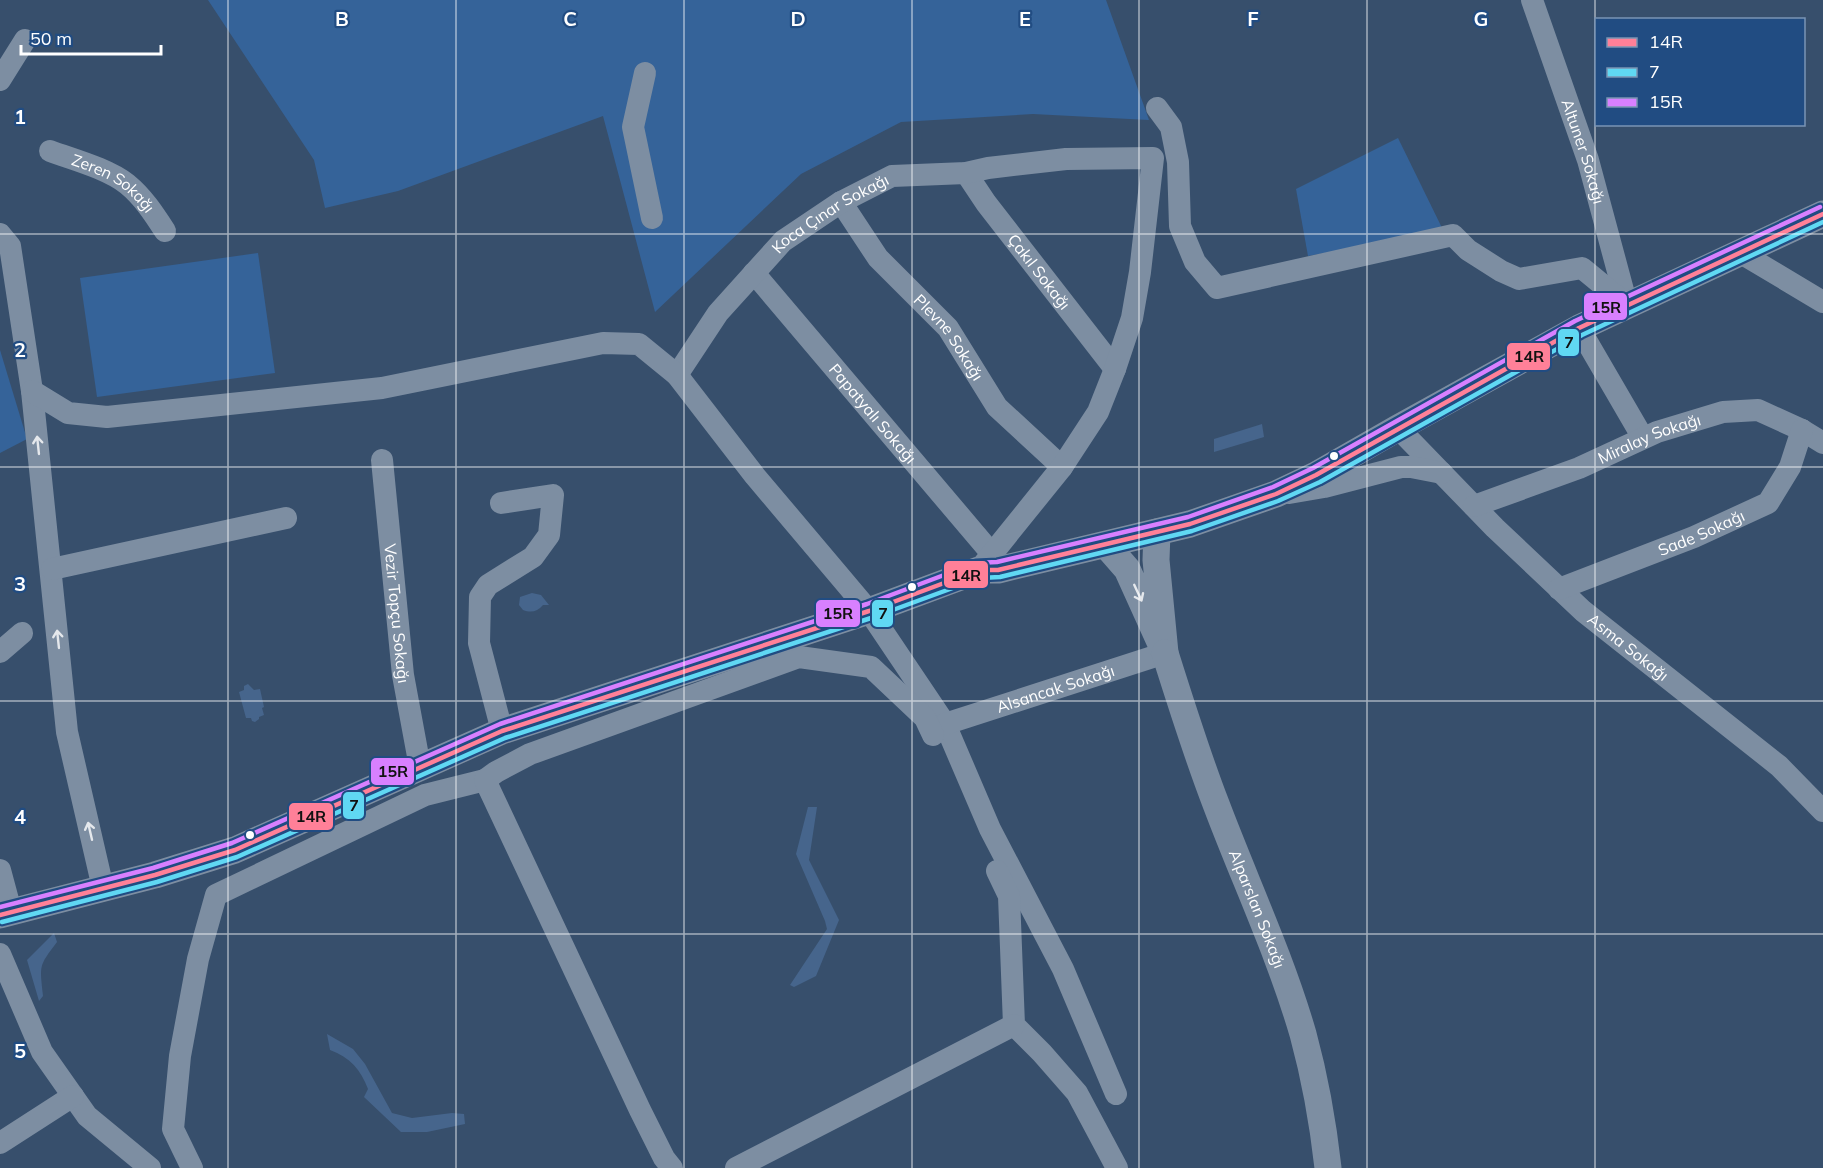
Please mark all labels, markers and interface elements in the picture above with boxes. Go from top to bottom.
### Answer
text: B [335,6,349,31]
text: C [563,6,577,31]
text: D [790,6,806,31]
text: E [1019,6,1031,31]
text: F [1247,6,1259,31]
text: G [1474,6,1488,31]
scale bar [21,18,160,56]
legend [1595,18,1805,126]
text: 50 m [30,27,72,50]
text: 14R [1649,30,1683,53]
text: 7 [1649,60,1660,83]
text: 15R [1649,90,1683,113]
street label: Altuner Sokağı [1557,96,1609,206]
text: 1 [14,104,26,129]
street label: Zeren Sokağı [69,149,159,217]
street label: Koca Çınar Sokağı [767,169,892,257]
street label: Çakıl Sokağı [1004,230,1075,314]
street label: Plevne Sokağı [910,290,988,384]
line badge: 15R [1583,292,1628,321]
text: 15R [1591,297,1621,317]
line badge: 7 [1557,328,1580,357]
text: 7 [1564,332,1574,352]
text: 2 [14,337,26,362]
line badge: 14R [1506,342,1551,371]
text: 14R [1514,346,1544,366]
street label: Papatyalı Sokağı [825,359,921,467]
street label: Miralay Sokağı [1595,409,1703,468]
one-way arrow [32,435,43,455]
unlabelled marker [1328,450,1340,462]
street label: Sade Sokağı [1655,505,1748,560]
street label: Vezir Topçu Sokağı [380,543,414,685]
line badge: 14R [943,560,989,589]
text: 14R [951,565,981,585]
text: 3 [14,571,26,596]
unlabelled marker [906,581,918,593]
one-way arrow [1132,584,1144,602]
line badge: 15R [815,599,861,628]
line badge: 7 [871,599,894,628]
text: 15R [823,603,853,623]
text: 7 [878,603,888,623]
street label: Asma Sokağı [1584,609,1673,685]
one-way arrow [52,629,63,649]
street label: Alsancak Sokağı [994,660,1117,717]
line badge: 15R [370,757,415,786]
text: 15R [378,761,408,781]
line badge: 7 [342,791,365,820]
text: 7 [349,795,359,815]
line badge: 14R [288,802,334,831]
text: 4 [14,804,26,829]
text: 14R [296,806,326,826]
one-way arrow [84,821,95,841]
unlabelled marker [244,829,256,841]
street label: Alparslan Sokağı [1225,847,1290,971]
text: 5 [14,1038,26,1063]

